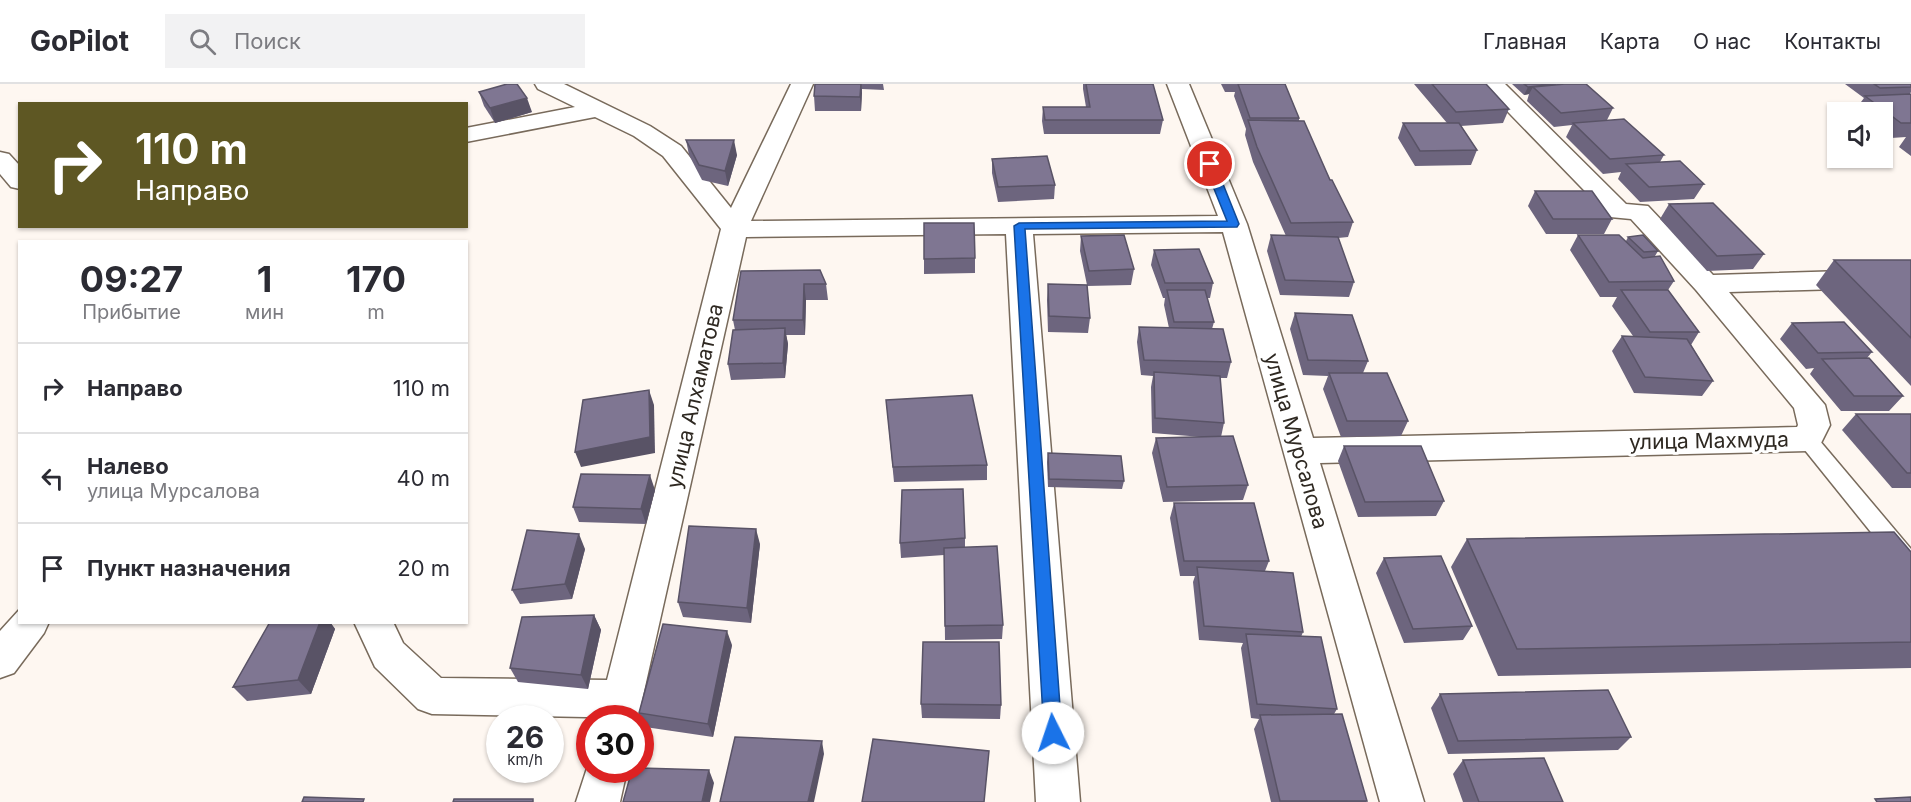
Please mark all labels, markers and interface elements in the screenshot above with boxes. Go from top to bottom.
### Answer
search box [165,14,585,68]
text: GoPilot [30,24,129,58]
icon: search [186,25,219,58]
text: Поиск [234,28,301,54]
text: Главная [1483,29,1567,54]
text: Карта [1600,29,1660,54]
text: О нас [1693,29,1751,54]
text: Контакты [1784,29,1881,54]
map controls [1827,102,1893,168]
button: sound [1827,102,1893,168]
text: 110 m [135,123,248,174]
icon: right [36,126,114,204]
pin [1184,138,1235,189]
icon: arrive [1193,147,1226,180]
text: Направо [135,174,250,207]
text: 09:27 [80,257,183,301]
text: 1 [257,257,272,301]
text: 170 [346,257,406,301]
text: Прибытие [82,300,181,324]
text: мин [245,300,284,324]
text: m [367,300,385,324]
street label: улица Алхаматова [661,301,728,491]
street label: улица Мурсалова [1259,350,1334,532]
icon: right [36,372,69,405]
text: Направо [87,375,183,401]
text: 110 m [393,375,450,401]
street label: улица Махмуда [1629,427,1789,454]
text: Налево [87,453,169,479]
icon: left [36,462,69,495]
text: 40 m [396,465,450,491]
text: улица Мурсалова [87,479,260,503]
icon: arrive [36,552,69,585]
text: Пункт назначения [87,555,291,581]
text: 20 m [397,555,450,581]
position arrow [1021,701,1085,765]
speed limit sign: 30 [576,705,654,783]
text: 26 [506,719,544,755]
text: km/h [507,750,543,769]

